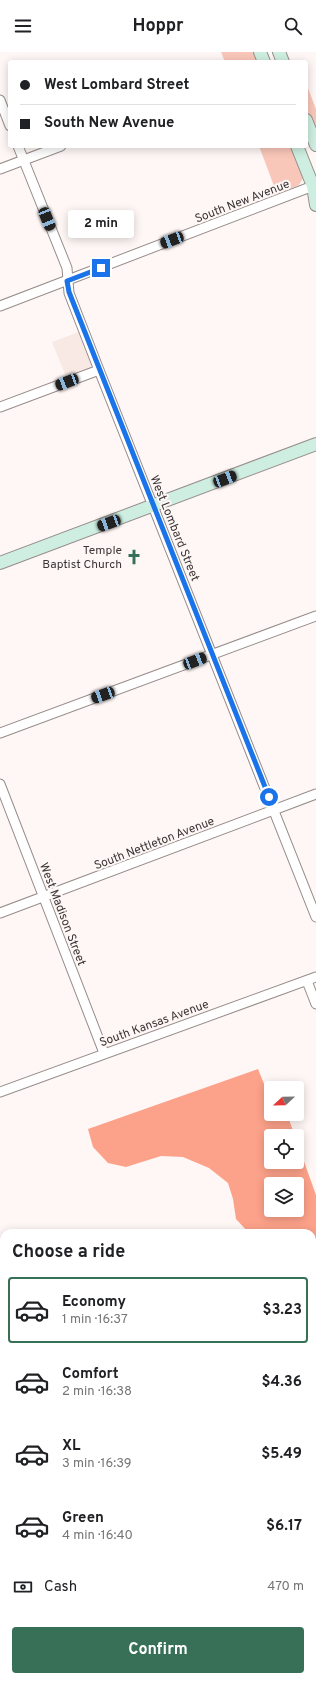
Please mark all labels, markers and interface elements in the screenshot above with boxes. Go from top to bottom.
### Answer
icon: menu [12,15,34,37]
text: Hoppr [133,15,183,38]
icon: search [282,15,304,37]
text: West Lombard Street [44,76,190,95]
text: South New Avenue [44,114,174,133]
street label: South New Avenue [193,177,292,227]
car [37,206,57,232]
callout: 2 min [68,210,134,238]
text: 2 min [84,216,118,232]
car [159,230,185,250]
route end [92,259,110,277]
car [54,372,80,392]
car [212,469,238,489]
street label: West Lombard Street [146,473,203,584]
car [96,513,122,533]
place label: Temple Baptist Church [42,543,122,573]
church icon: Temple Baptist Church [125,548,143,566]
car [182,651,208,671]
car [90,685,116,705]
route start [260,788,278,806]
street label: South Nettleton Avenue [92,814,217,874]
street label: West Madison Street [35,860,89,968]
street label: South Kansas Avenue [97,997,211,1051]
north arrow [264,1081,304,1121]
map controls [264,1081,304,1217]
button: locate [264,1129,304,1169]
button: layers [264,1177,304,1217]
text: Choose a ride [12,1241,125,1264]
icon: car [14,1292,50,1328]
text: Economy [62,1293,126,1312]
text: $3.23 [262,1301,302,1320]
text: 1 min · 16:37 [62,1312,128,1328]
icon: car [14,1364,50,1400]
text: Comfort [62,1365,119,1384]
text: $4.36 [261,1373,302,1392]
text: 2 min · 16:38 [62,1384,132,1400]
icon: car [14,1436,50,1472]
text: XL [62,1437,80,1456]
text: $5.49 [261,1445,302,1464]
text: 3 min · 16:39 [62,1456,132,1472]
icon: car [14,1508,50,1544]
text: Green [62,1509,104,1528]
text: $6.17 [266,1517,302,1536]
text: 4 min · 16:40 [62,1528,133,1544]
icon: cash [12,1576,34,1598]
text: Cash [44,1578,77,1597]
text: 470 m [267,1579,304,1595]
button: Confirm [12,1627,304,1673]

